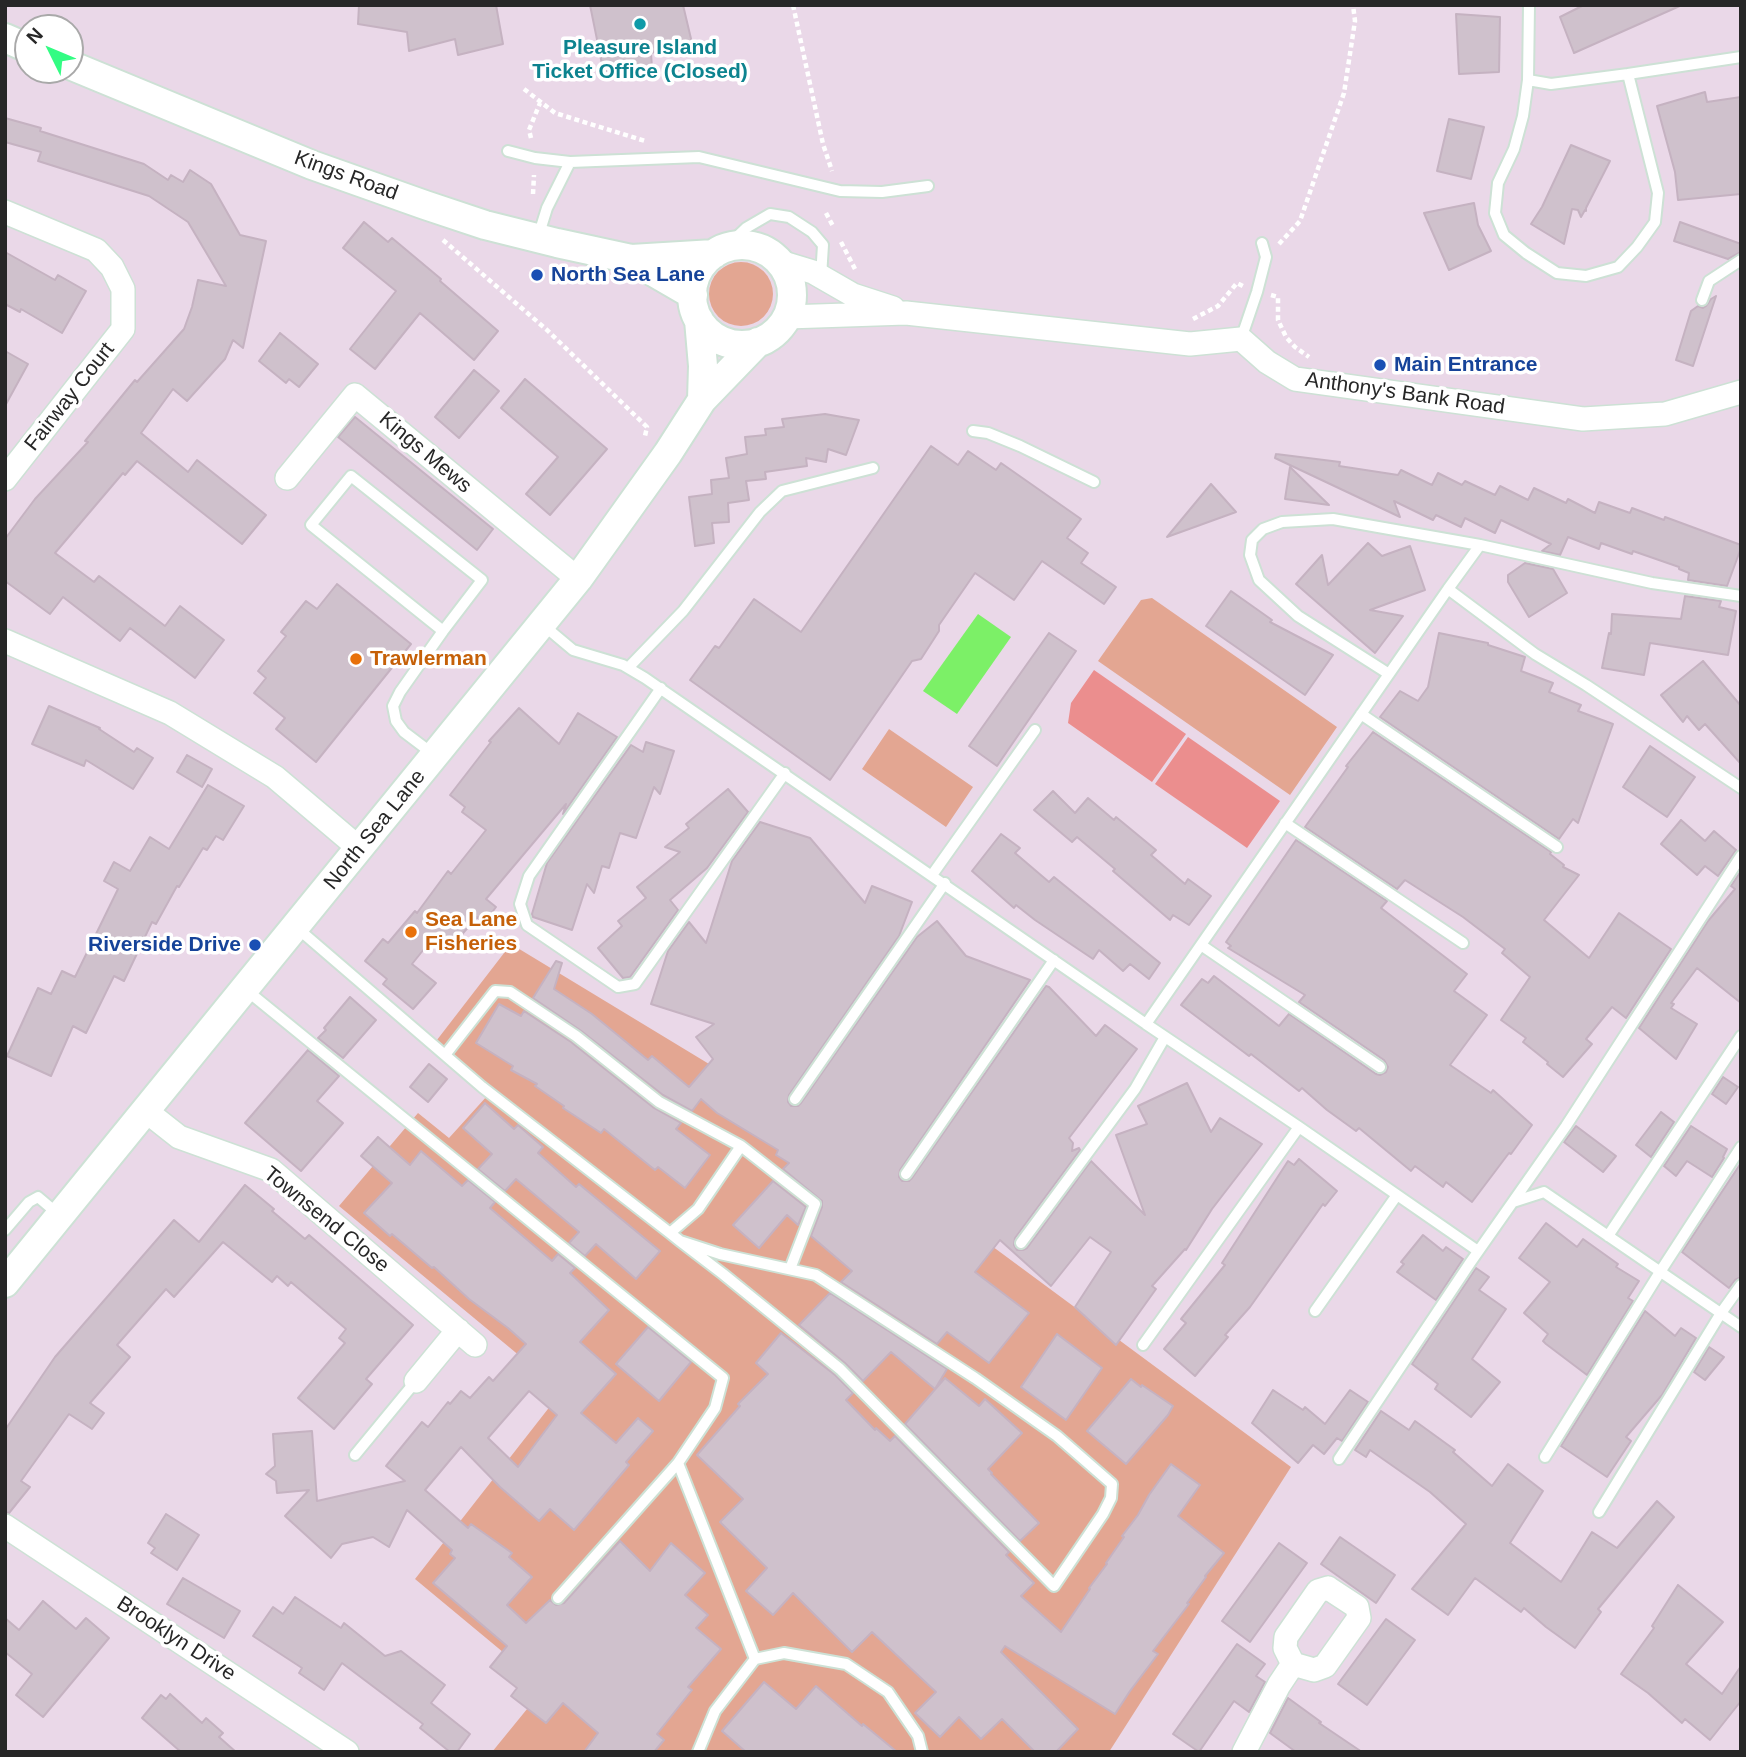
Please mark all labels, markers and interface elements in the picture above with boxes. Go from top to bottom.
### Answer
north arrow [14,14,84,84]
marker: Pleasure Island Ticket Office (Closed) [632,16,648,32]
text: N [22,24,47,48]
place label: Pleasure Island Ticket Office (Closed) [532,35,748,85]
street label: Kings Road [291,146,401,206]
place label: North Sea Lane [551,262,705,288]
marker: North Sea Lane [529,267,545,283]
street label: Fairway Court [20,338,120,456]
place label: Main Entrance [1394,352,1538,378]
marker: Main Entrance [1372,357,1388,373]
street label: Anthony's Bank Road [1304,368,1506,420]
street label: Kings Mews [374,407,476,499]
place label: Trawlerman [370,646,487,672]
marker: Trawlerman [348,651,364,667]
street label: North Sea Lane [319,765,431,895]
place label: Sea Lane Fisheries [425,907,517,957]
marker: Sea Lane Fisheries [403,924,419,940]
place label: Riverside Drive [88,932,241,958]
marker: Riverside Drive [247,937,263,953]
street label: Townsend Close [258,1162,394,1278]
street label: Brooklyn Drive [112,1591,240,1687]

